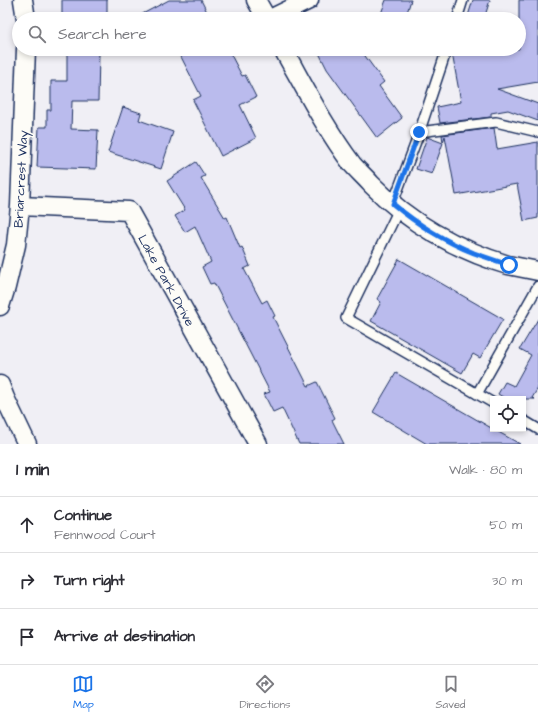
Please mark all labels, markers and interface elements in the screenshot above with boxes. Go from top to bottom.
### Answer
search box [12,12,526,56]
icon: search [26,23,48,45]
text: Search here [58,24,147,45]
route end [410,123,428,141]
street label: Briarcrest Way [9,130,34,228]
street label: Lake Park Drive [133,231,199,330]
route start [500,256,518,274]
map controls [490,396,526,432]
button: locate [490,396,526,432]
text: 1 min [16,458,49,482]
text: Walk · 80 m [449,461,522,479]
text: Continue [54,505,112,526]
icon: ahead [16,514,38,536]
text: 50 m [489,516,522,534]
text: Fennwood Court [54,526,156,544]
icon: right [16,570,38,592]
text: Turn right [54,570,125,591]
text: 30 m [492,572,522,590]
icon: arrive [16,626,38,648]
text: Arrive at destination [54,626,195,647]
tab: Map [72,673,94,712]
tab: Directions [239,673,291,712]
tab: Saved [436,673,466,712]

